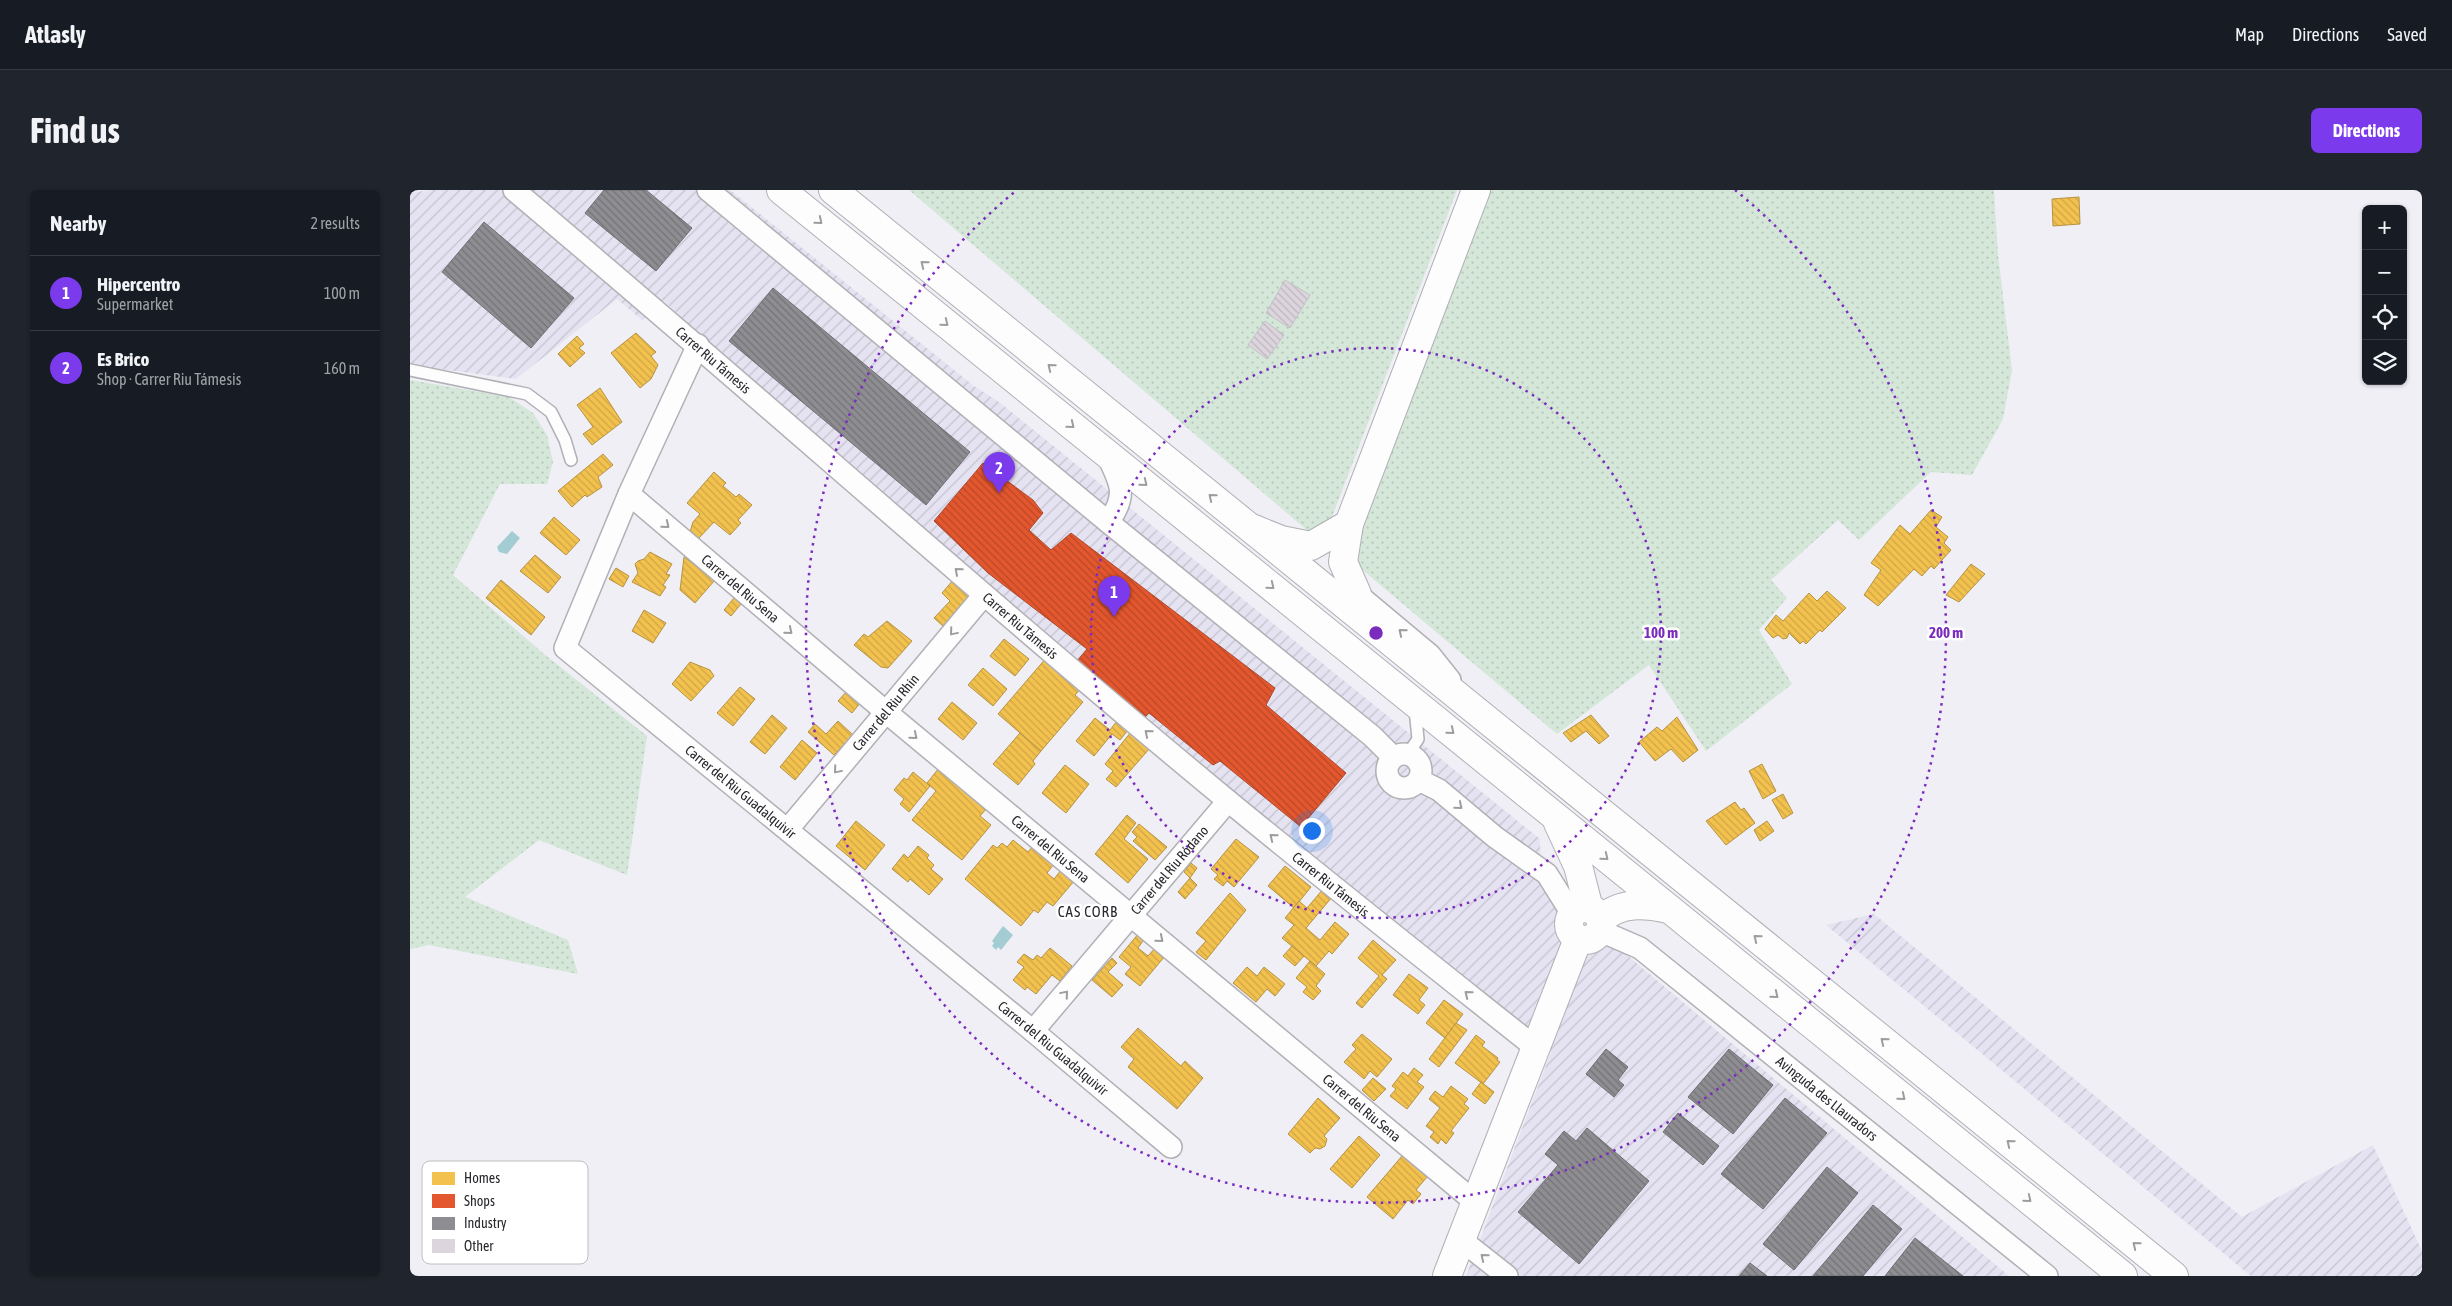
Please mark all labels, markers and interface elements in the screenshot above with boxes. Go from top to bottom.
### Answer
text: Atlasly [25,21,86,48]
text: Map [2235,24,2264,45]
text: Directions [2292,24,2359,45]
text: Saved [2387,24,2427,45]
button: Directions [2311,108,2422,153]
text: Find us [30,110,120,150]
map controls [2362,205,2407,385]
button: + [2362,205,2407,250]
text: Nearby [50,211,106,235]
text: 2 results [310,214,360,232]
one-way arrow [813,215,822,224]
button: − [2362,250,2407,295]
one-way arrow [920,260,929,269]
text: Hipercentro [97,273,181,295]
text: 1 [62,284,70,302]
text: 100 m [324,284,360,302]
text: Supermarket [97,295,173,313]
button: locate [2362,295,2407,340]
one-way arrow [939,317,948,325]
street label: Carrer Riu Támesis [673,323,754,397]
button: layers [2362,340,2407,385]
text: Es Brico [97,348,149,370]
text: 2 [62,359,70,377]
text: 160 m [324,359,360,377]
one-way arrow [1048,364,1057,372]
text: Shop · Carrer Riu Támesis [97,370,241,388]
one-way arrow [1066,419,1075,428]
pin: 2 [983,452,1015,493]
one-way arrow [1138,478,1147,486]
one-way arrow [1209,493,1218,502]
one-way arrow [660,520,669,529]
street label: Carrer del Riu Sena [698,551,782,626]
one-way arrow [954,568,963,577]
pin: 1 [1098,576,1130,617]
one-way arrow [1265,580,1274,589]
street label: Carrer Riu Támesis [980,589,1061,662]
centre of rings [1367,624,1385,642]
text: 100 m [1644,624,1678,641]
text: 200 m [1929,624,1963,641]
one-way arrow [784,625,793,634]
one-way arrow [950,626,959,635]
one-way arrow [1399,628,1408,637]
street label: Carrer del Riu Rhin [849,671,922,754]
one-way arrow [1445,726,1454,735]
one-way arrow [908,730,917,739]
one-way arrow [1145,730,1154,739]
street label: Carrer del Riu Guadalquivir [682,742,800,842]
one-way arrow [835,764,843,773]
one-way arrow [1453,801,1462,809]
street label: Carrer del Riu Sena [1008,812,1093,886]
your location [1299,818,1325,844]
street label: Carrer del Riu Ródano [1127,822,1212,918]
one-way arrow [1270,835,1279,843]
street label: Carrer Riu Támesis [1289,849,1372,920]
one-way arrow [1599,851,1608,859]
district label: CAS CORB [1058,903,1118,920]
one-way arrow [1155,934,1164,943]
one-way arrow [1754,935,1763,944]
one-way arrow [1770,989,1779,998]
one-way arrow [1059,990,1068,999]
one-way arrow [1465,991,1474,999]
street label: Carrer del Riu Guadalquivir [995,998,1112,1099]
one-way arrow [1880,1037,1889,1046]
street label: Avinguda des Llauradors [1773,1053,1881,1144]
street label: Carrer del Riu Sena [1320,1071,1404,1145]
one-way arrow [1896,1092,1905,1100]
one-way arrow [2007,1141,2016,1149]
legend [422,1161,588,1264]
text: Homes [464,1170,500,1186]
text: Shops [464,1193,495,1209]
one-way arrow [2022,1194,2031,1202]
text: Industry [464,1215,507,1231]
text: Other [464,1238,494,1254]
one-way arrow [2133,1243,2142,1251]
one-way arrow [1481,1255,1490,1263]

